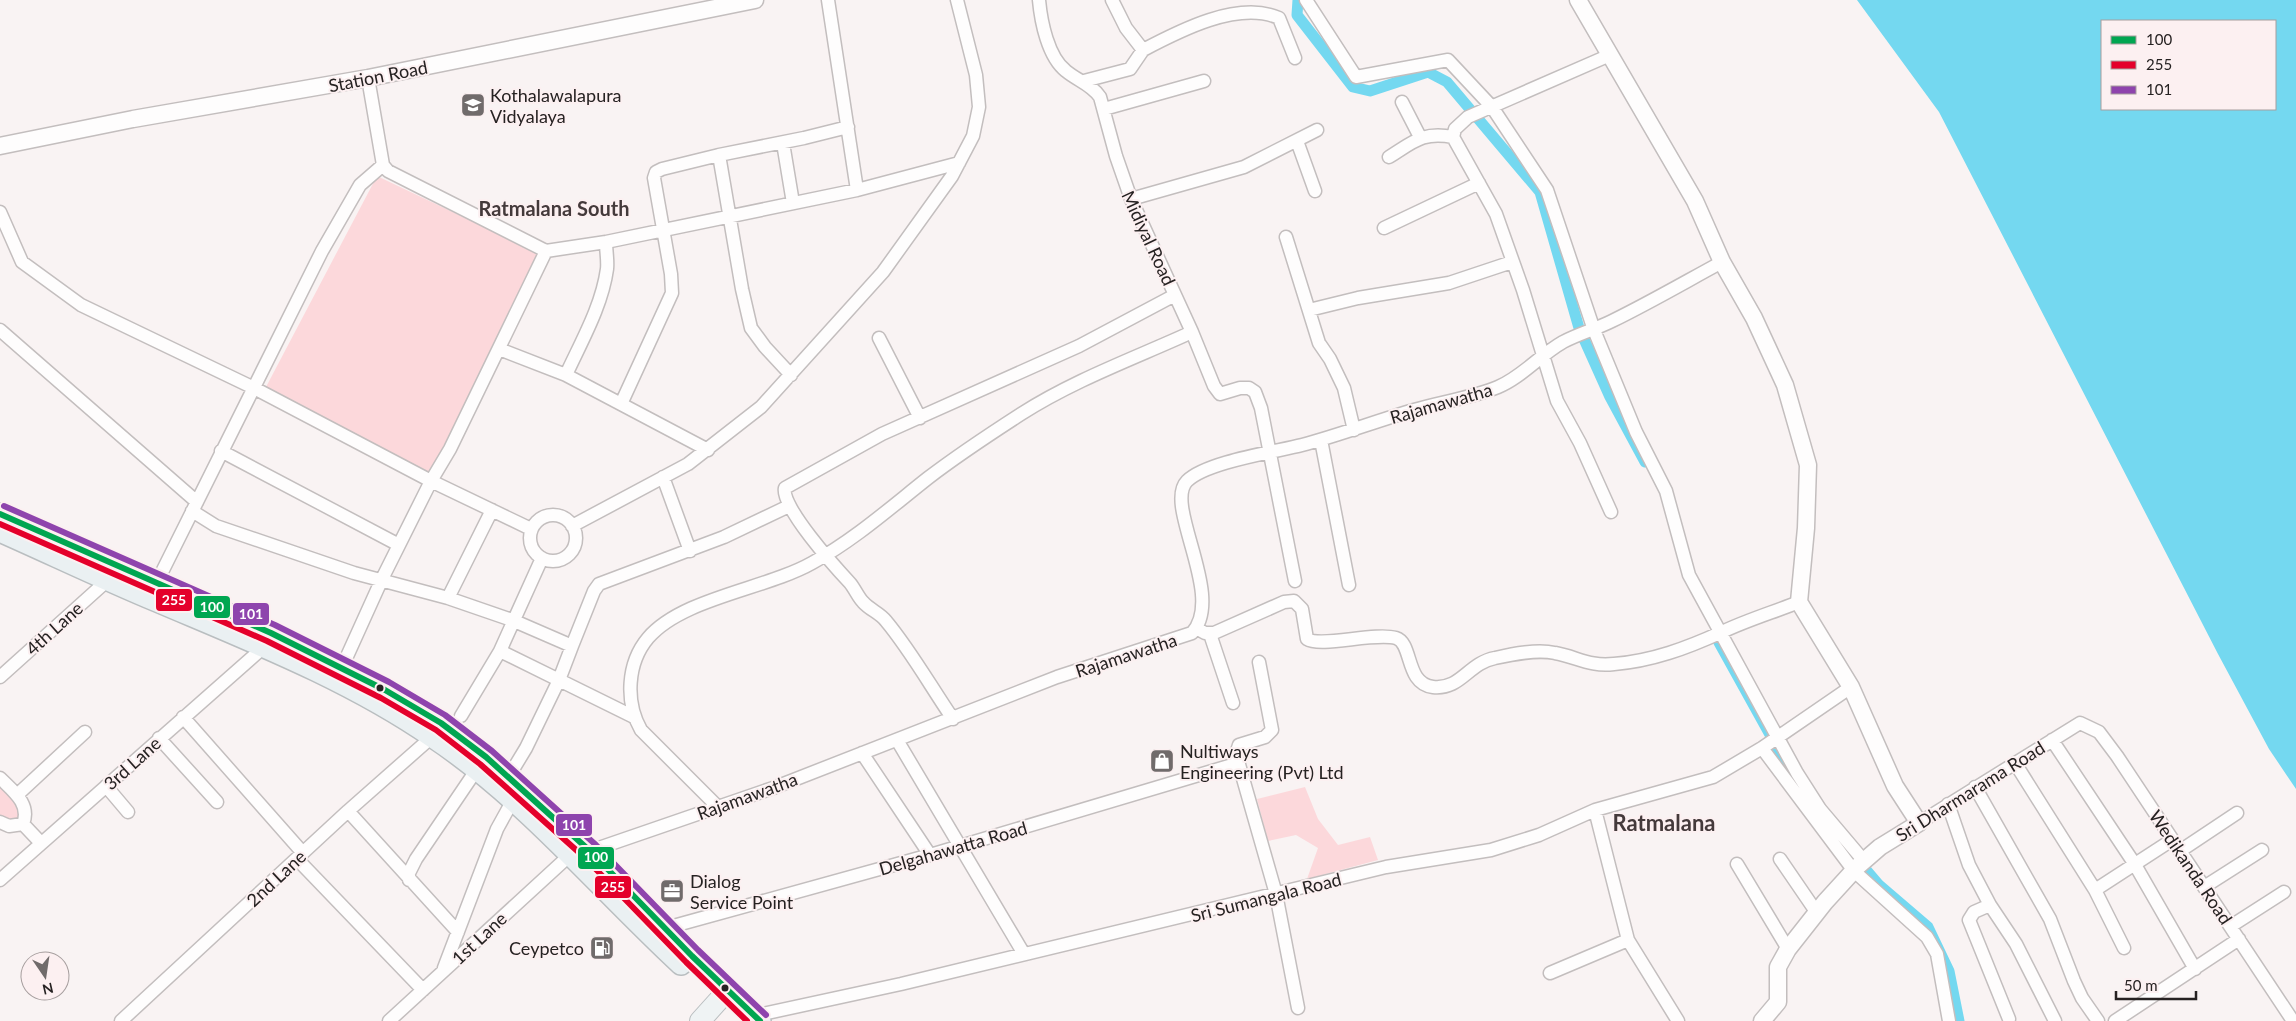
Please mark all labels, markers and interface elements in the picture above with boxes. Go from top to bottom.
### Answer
legend [2101,20,2276,110]
text: 100 [2146,30,2172,48]
text: 255 [2146,55,2172,73]
street label: Station Road [327,56,429,96]
text: 101 [2146,80,2172,98]
place label: Kothalawalapura Vidyalaya [490,84,622,127]
school or university icon: Kothalawalapura Vidyalaya [460,92,486,118]
street label: Midiyal Road [1117,187,1181,289]
district label: Ratmalana South [479,196,629,220]
street label: Rajamawatha [1387,378,1495,428]
line badge: 255 [155,588,193,612]
text: 255 [162,591,186,608]
line badge: 100 [193,595,231,619]
street label: 4th Lane [21,597,87,659]
text: 100 [200,598,224,615]
line badge: 101 [232,602,270,626]
text: 101 [239,605,263,622]
street label: Rajamawatha [1072,628,1180,682]
unlabelled marker [375,683,385,693]
street label: 3rd Lane [99,732,165,794]
street label: Sri Dharmarama Road [1891,736,2049,846]
place label: Nultiways Engineering (Pvt) Ltd [1180,740,1344,783]
shop icon: Nultiways Engineering (Pvt) Ltd [1149,748,1175,774]
street label: Rajamawatha [694,768,800,824]
street label: Wedikanda Road [2145,806,2237,928]
district label: Ratmalana [1613,809,1715,836]
line badge: 101 [555,813,593,837]
text: 101 [562,816,586,833]
street label: Delgahawatta Road [876,816,1030,880]
street label: 2nd Lane [242,845,310,911]
line badge: 100 [577,846,615,870]
text: 100 [584,848,608,865]
street label: Sri Sumangala Road [1188,868,1344,926]
place label: Dialog Service Point [690,870,794,913]
line badge: 255 [594,875,632,899]
text: 255 [601,878,625,895]
office icon: Dialog Service Point [659,878,685,904]
street label: 1st Lane [447,907,511,969]
fuel station icon: Ceypetco [589,935,615,961]
place label: Ceypetco [509,937,584,959]
north arrow [20,951,70,1001]
scale bar [2116,968,2196,1000]
text: 50 m [2124,976,2158,994]
text: N [41,980,55,999]
unlabelled marker [720,983,730,993]

